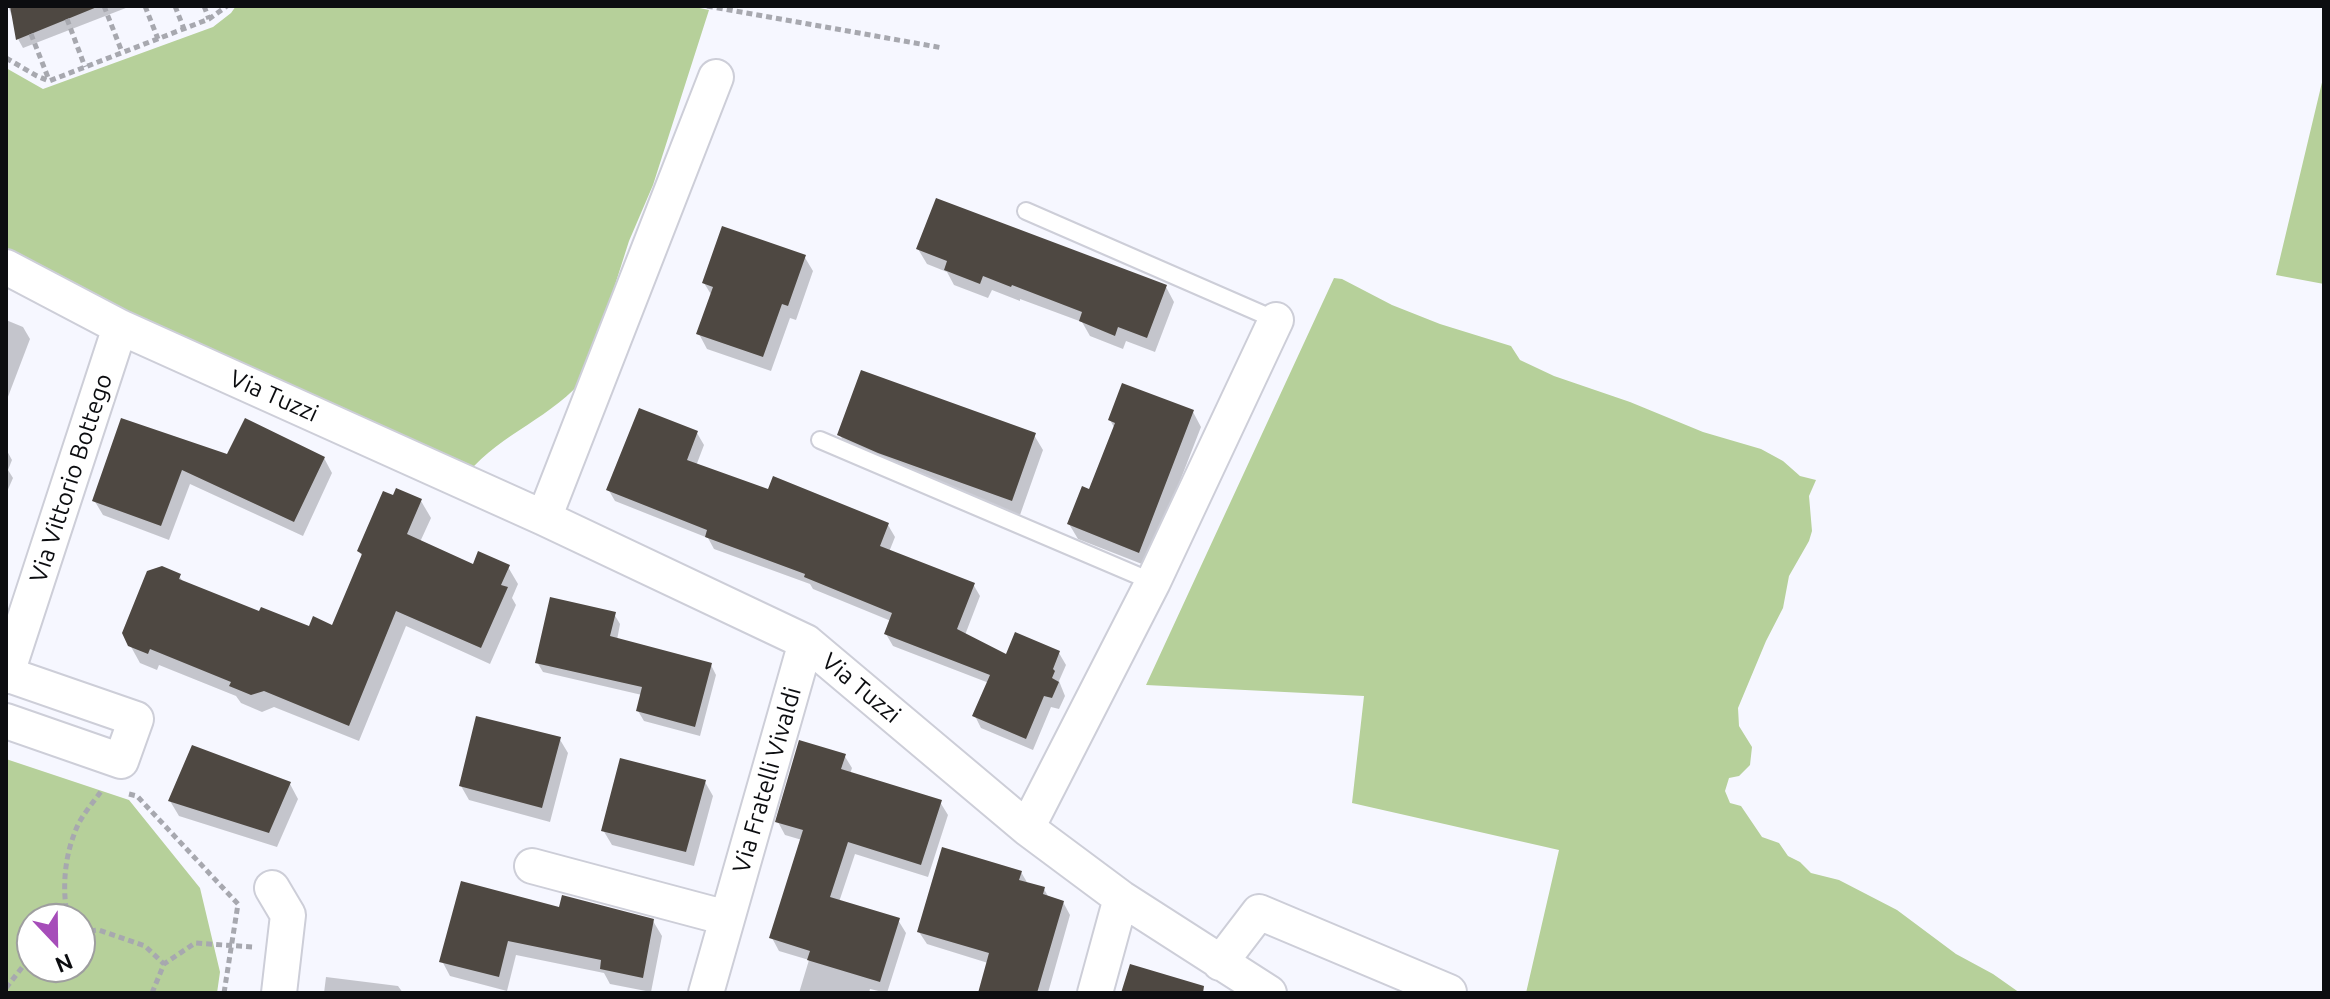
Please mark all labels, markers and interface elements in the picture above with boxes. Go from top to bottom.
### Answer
street label: Via Tuzzi [225,364,323,428]
street label: Via Vittorio Bottego [24,370,118,586]
street label: Via Tuzzi [816,647,906,729]
street label: Via Fratelli Vivaldi [727,684,807,876]
north arrow [16,903,96,983]
text: N [52,949,77,979]

